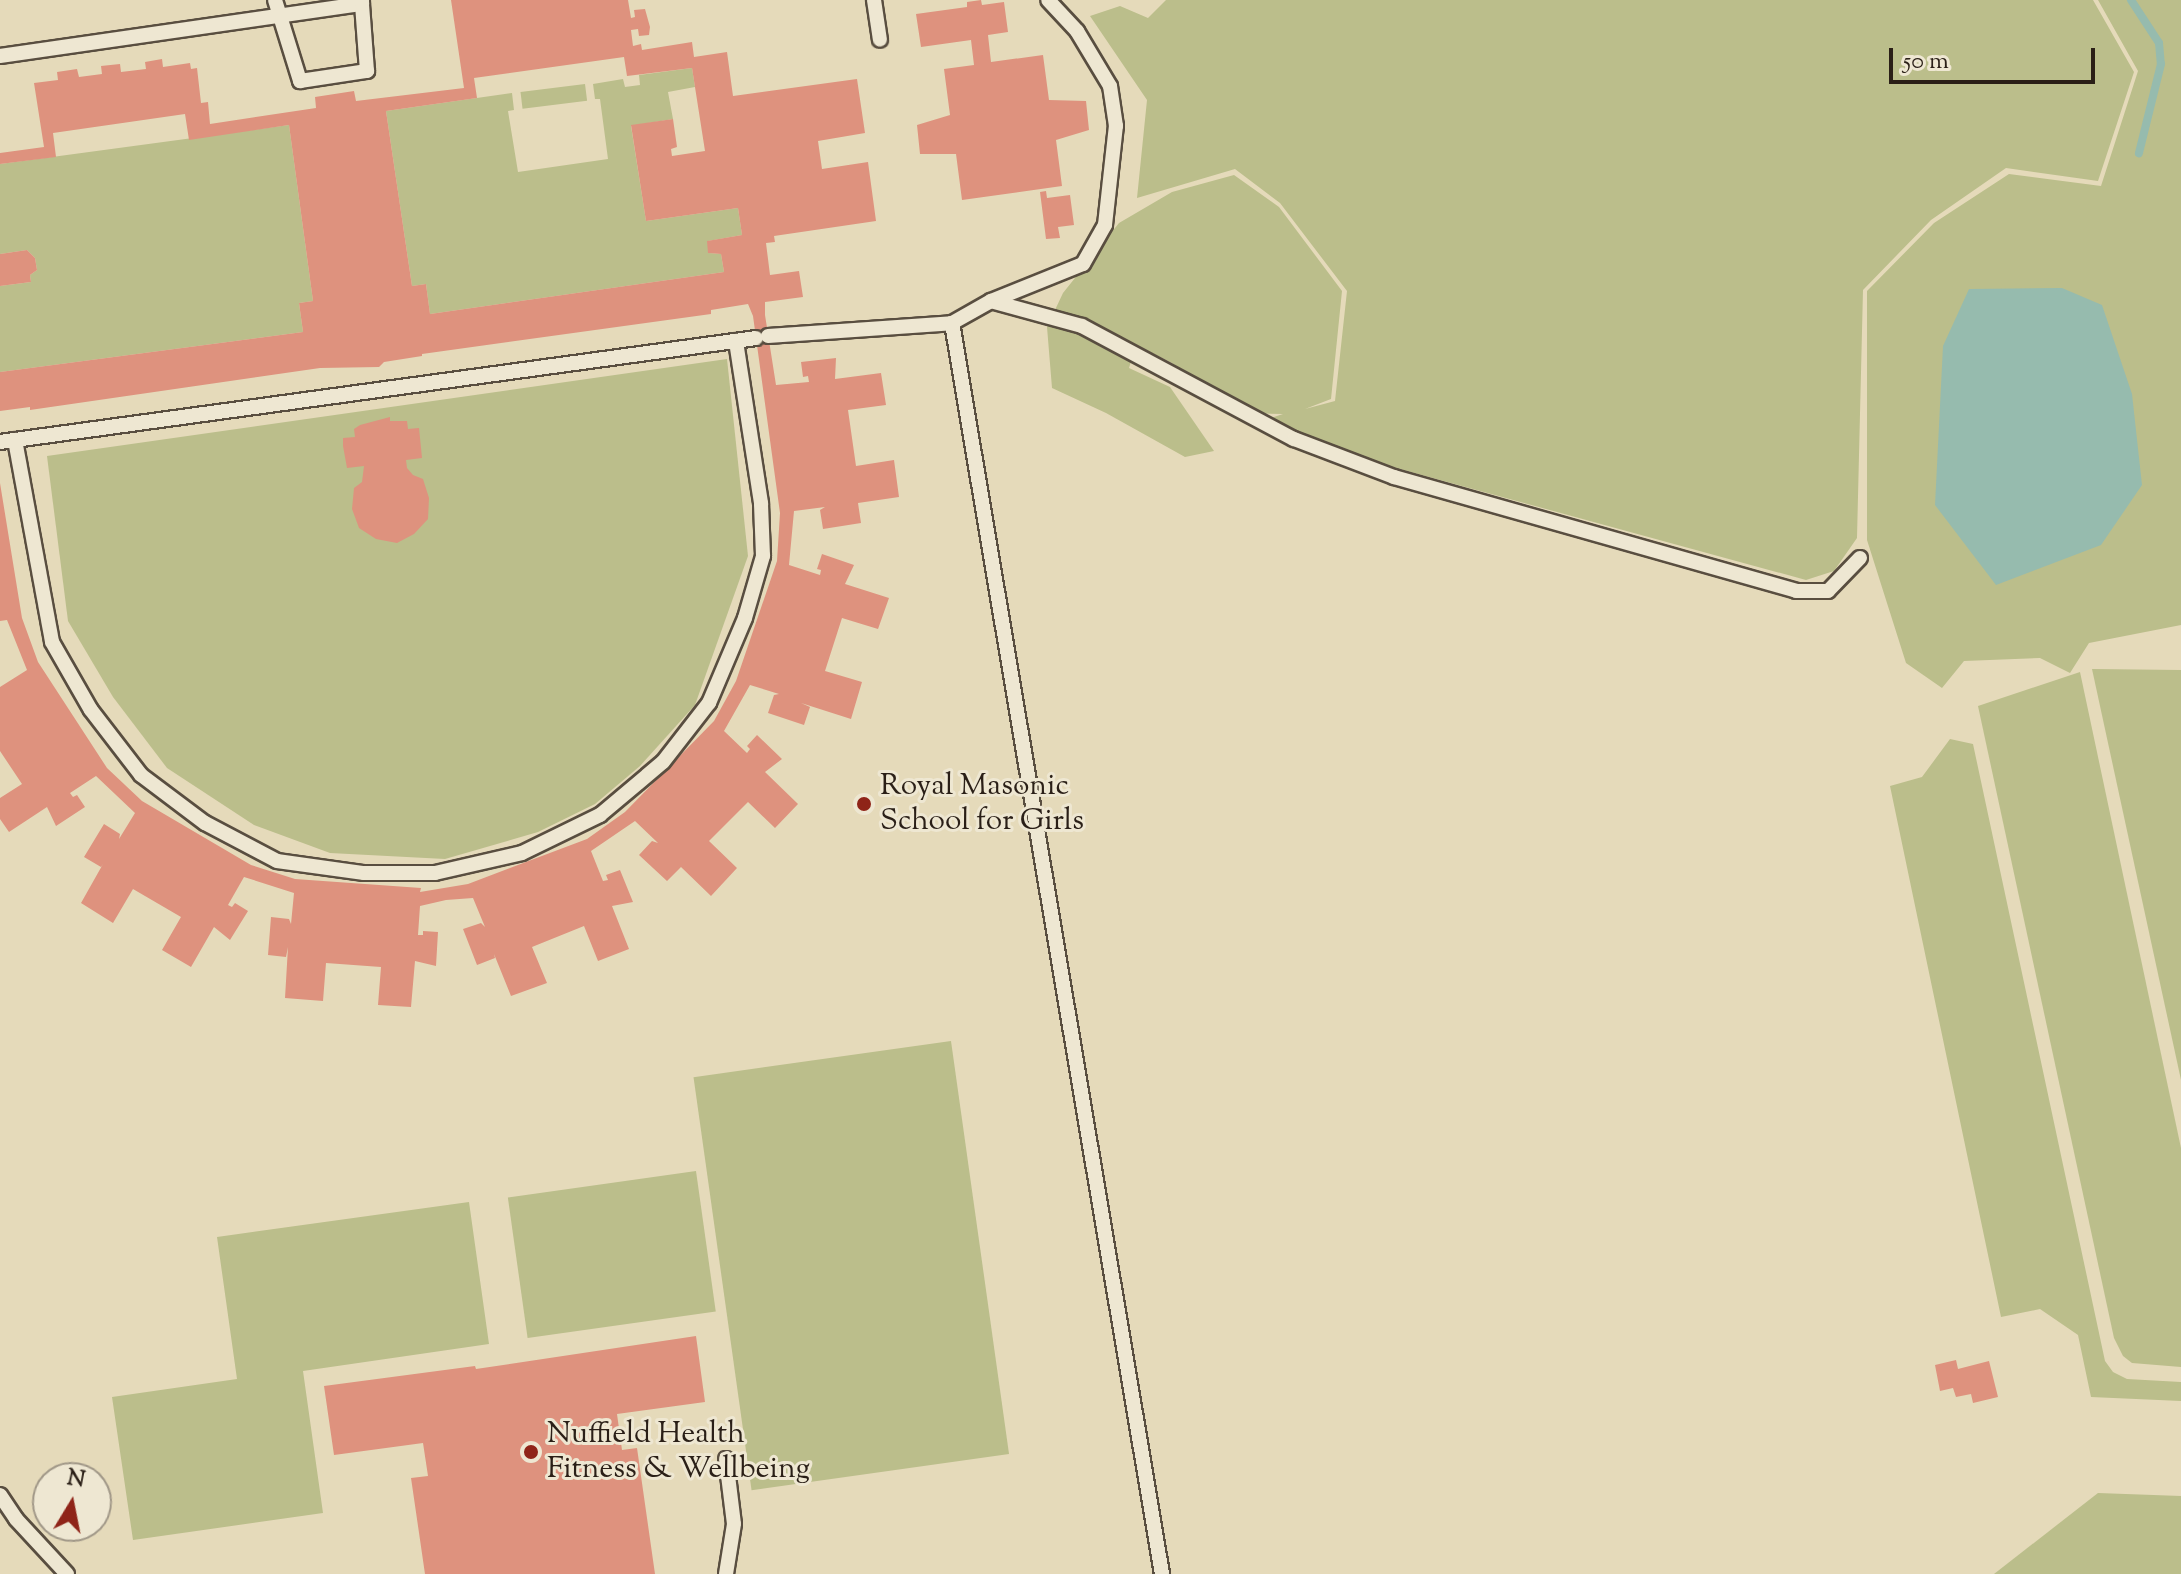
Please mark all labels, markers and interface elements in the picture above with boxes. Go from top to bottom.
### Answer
scale bar [1893,32,2099,82]
text: 50 m [1903,45,1949,79]
place label: Royal Masonic School for Girls [880,769,1084,840]
marker: Royal Masonic School for Girls [855,795,873,813]
place label: Nuffield Health Fitness & Wellbeing [547,1417,810,1488]
marker: Nuffield Health Fitness & Wellbeing [522,1443,540,1461]
north arrow [32,1462,112,1542]
text: N [64,1463,87,1498]

